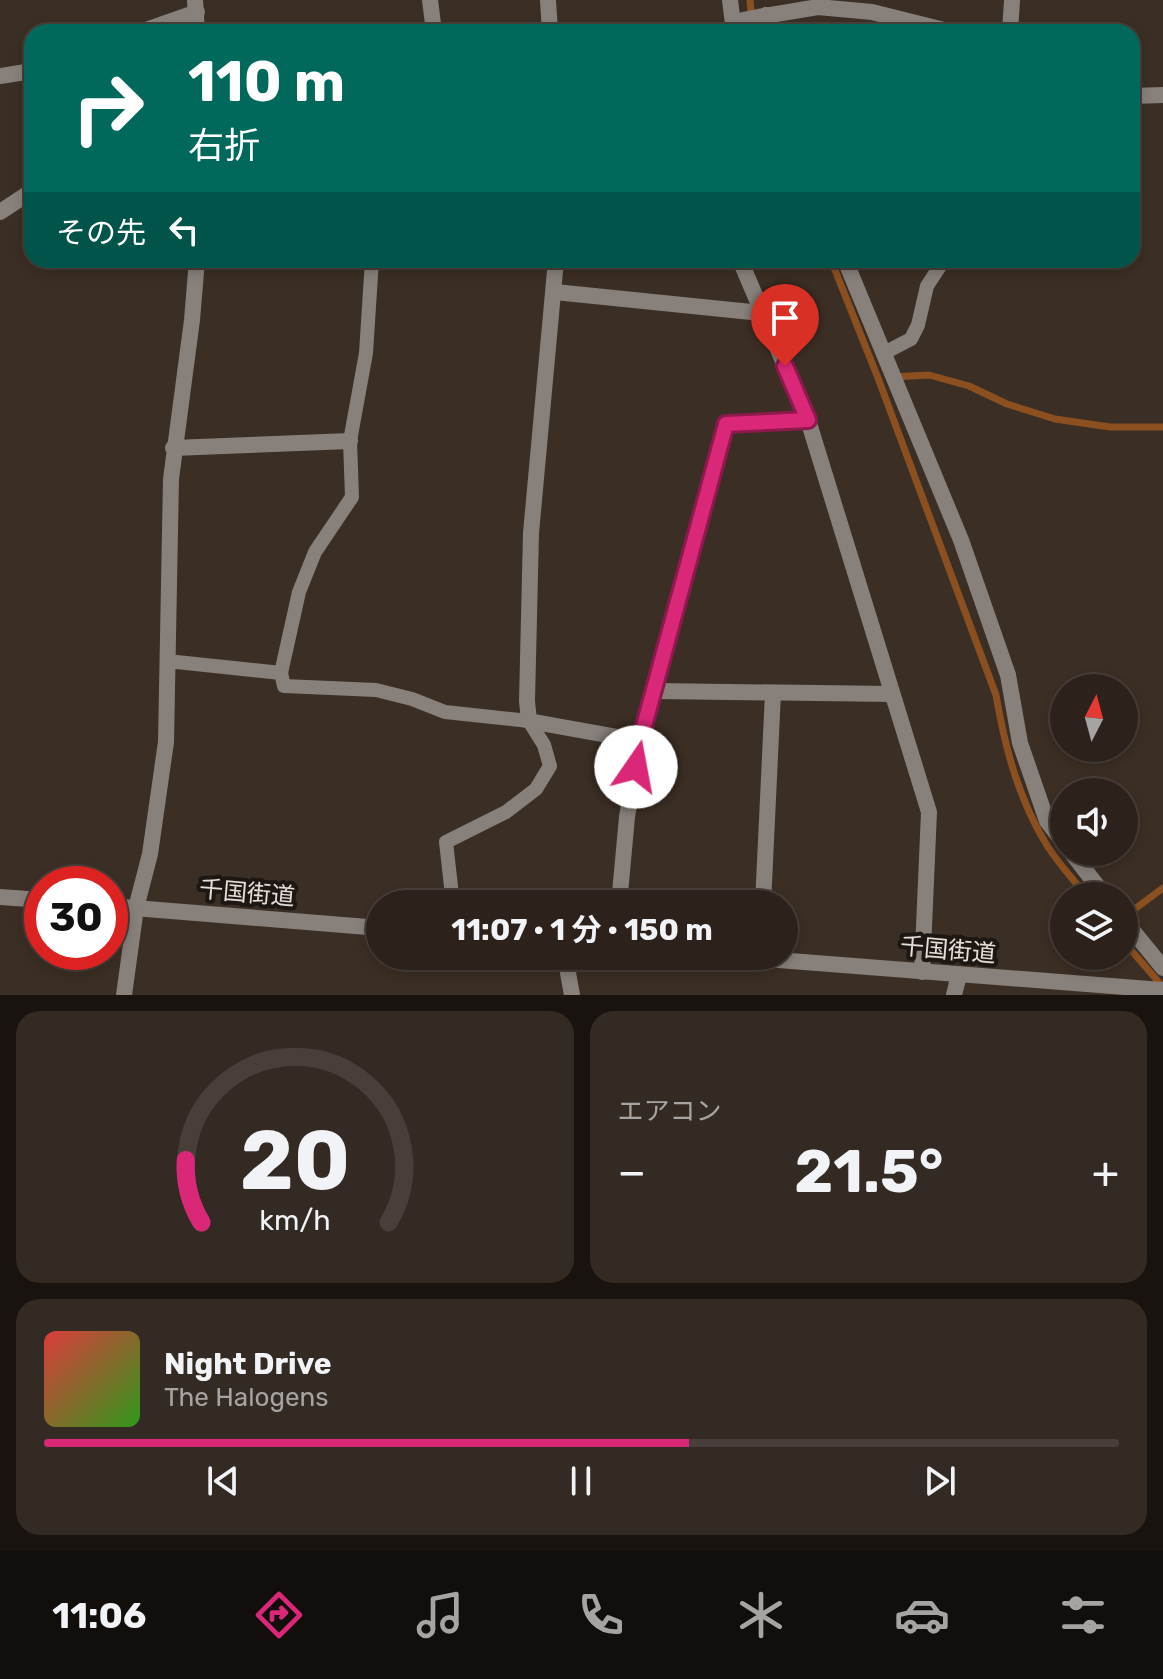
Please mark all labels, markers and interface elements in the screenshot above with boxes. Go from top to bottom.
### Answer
text: 110 m [188,49,345,115]
icon: right [56,56,160,160]
text: 右折 [188,124,260,167]
icon: left [162,208,206,252]
text: その先 [56,215,146,251]
pin [751,284,819,366]
icon: arrive [763,296,807,340]
north arrow [1050,674,1138,762]
map controls [1050,674,1138,970]
position arrow [594,725,678,809]
button: sound [1050,778,1138,866]
speed limit sign: 30 [24,866,128,970]
street label: 千国街道 [198,875,296,911]
button: layers [1050,882,1138,970]
text: 11:07 · 1 分 · 150 m [451,912,713,948]
street label: 千国街道 [899,932,997,968]
text: エアコン [618,1096,722,1127]
text: 20 [239,1111,350,1210]
text: 21.5° [794,1136,943,1207]
text: − [618,1146,646,1198]
text: + [1092,1146,1119,1198]
text: km/h [259,1203,330,1237]
text: Night Drive [164,1346,332,1382]
text: The Halogens [164,1382,329,1413]
icon: previous [201,1459,245,1503]
icon: pause [559,1459,603,1503]
icon: next [918,1459,962,1503]
icon: directions [251,1587,307,1643]
icon: music [412,1587,468,1643]
icon: phone [573,1587,629,1643]
icon: climate [733,1587,789,1643]
icon: car [894,1587,950,1643]
icon: filters [1055,1587,1111,1643]
text: 11:06 [52,1594,147,1637]

